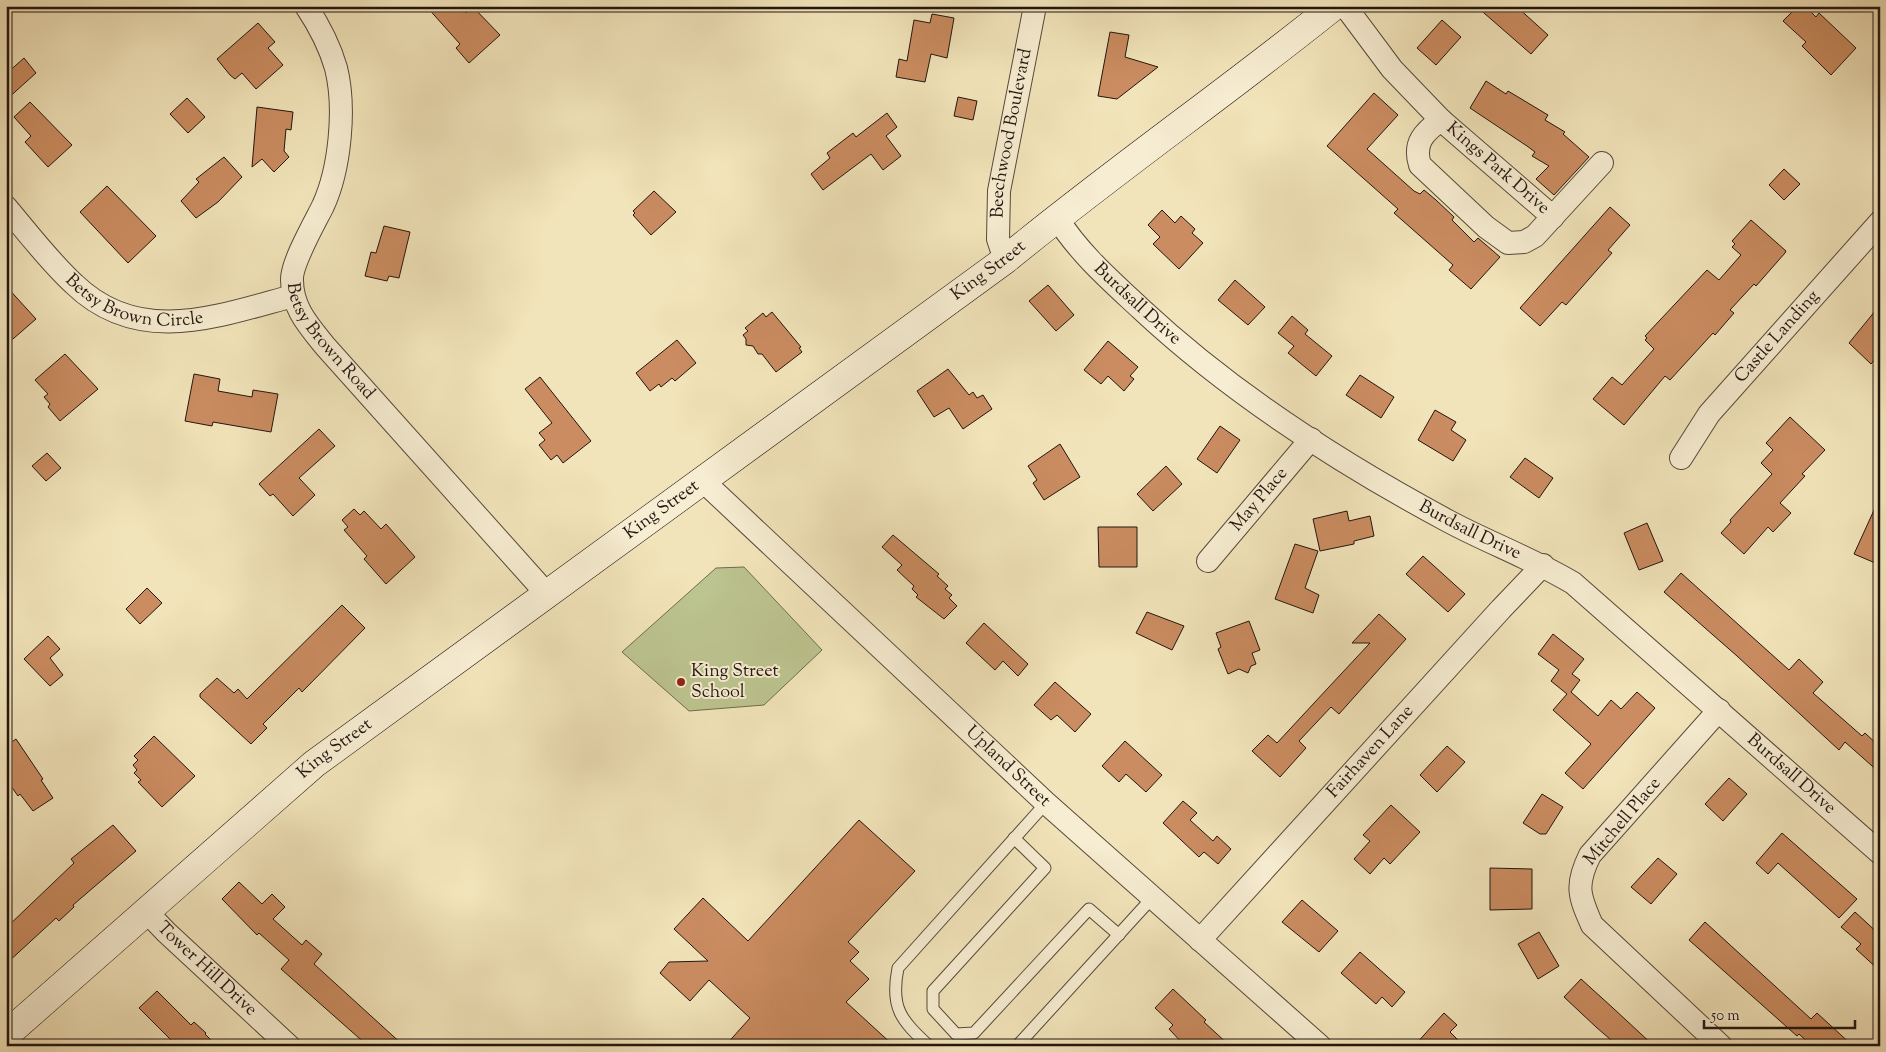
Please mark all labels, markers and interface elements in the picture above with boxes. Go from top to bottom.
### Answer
street label: Beechwood Boulevard [985,46,1039,219]
street label: Kings Park Drive [1440,117,1555,221]
street label: King Street [946,235,1032,308]
street label: Burdsall Drive [1087,257,1186,352]
street label: Betsy Brown Circle [59,268,205,335]
street label: Betsy Brown Road [279,281,381,406]
street label: Castle Landing [1729,285,1826,390]
street label: May Place [1225,462,1294,538]
street label: King Street [619,474,705,547]
street label: Burdsall Drive [1414,494,1525,567]
place label: King Street School [691,659,779,706]
marker: King Street School [675,676,687,688]
street label: Fairhaven Lane [1322,700,1420,805]
street label: King Street [292,712,378,786]
street label: Upland Street [959,720,1056,814]
street label: Burdsall Drive [1740,728,1841,821]
street label: Mitchell Place [1578,772,1668,872]
street label: Tower Hill Drive [150,916,262,1023]
scale bar [1704,997,1855,1029]
text: 50 m [1710,1006,1740,1027]

